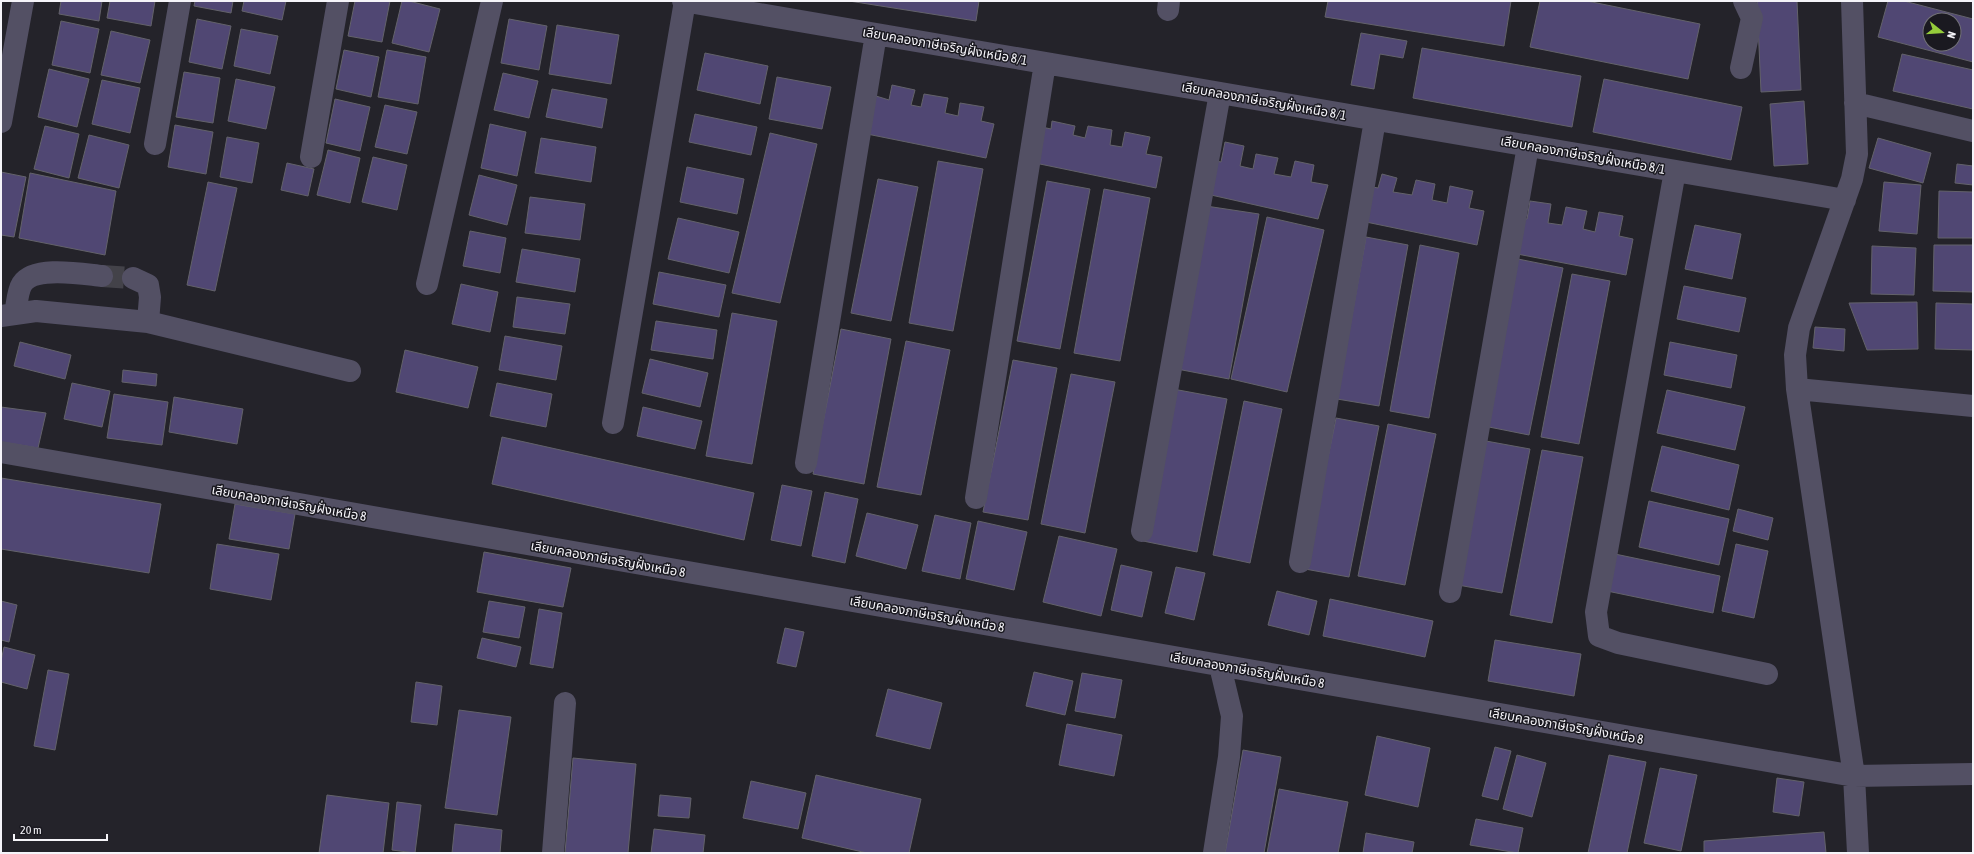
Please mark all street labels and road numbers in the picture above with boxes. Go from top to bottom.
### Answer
street label: เลียบคลองภาษีเจริญฝั่งเหนือ 8/1 [861,23,1029,68]
street label: เลียบคลองภาษีเจริญฝั่งเหนือ 8/1 [1180,78,1348,123]
street label: เลียบคลองภาษีเจริญฝั่งเหนือ 8/1 [1499,132,1667,177]
street label: เลียบคลองภาษีเจริญฝั่งเหนือ 8 [210,481,368,524]
street label: เลียบคลองภาษีเจริญฝั่งเหนือ 8 [529,537,687,580]
street label: เลียบคลองภาษีเจริญฝั่งเหนือ 8 [848,592,1006,635]
street label: เลียบคลองภาษีเจริญฝั่งเหนือ 8 [1168,648,1326,691]
street label: เลียบคลองภาษีเจริญฝั่งเหนือ 8 [1487,704,1645,747]

